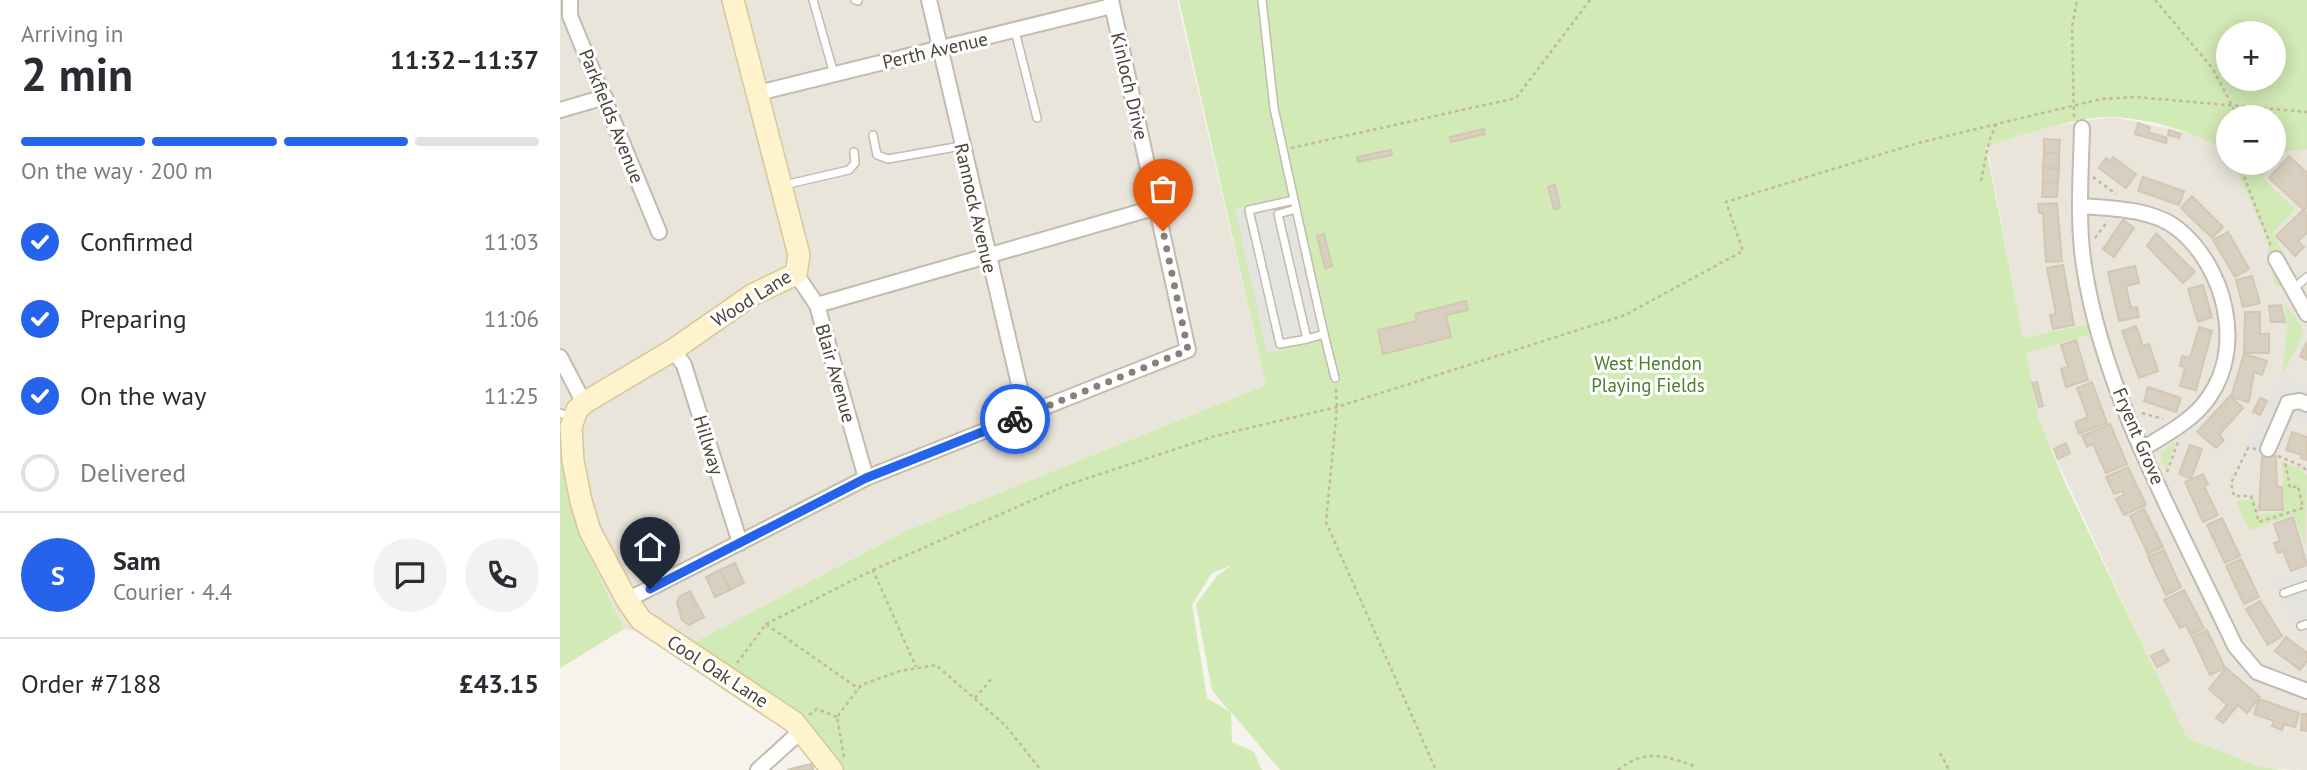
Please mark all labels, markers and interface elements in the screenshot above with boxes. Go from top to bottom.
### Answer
text: Arriving in [21,19,123,48]
map controls [2216,21,2286,175]
button: + [2216,21,2286,91]
street label: Perth Avenue [880,26,990,74]
street label: Kinloch Drive [1106,30,1154,142]
text: 11:32–11:37 [390,43,539,76]
text: 2 min [21,44,133,104]
street label: Parkfields Avenue [574,45,650,187]
button: − [2216,105,2286,175]
street label: Rannock Avenue [949,141,1003,275]
text: On the way · 200 m [21,156,213,185]
pin [1133,159,1193,231]
icon: bag [1144,170,1182,208]
icon: check [21,223,59,261]
text: Confirmed [80,225,193,258]
text: 11:03 [484,227,539,256]
street label: Wood Lane [707,264,795,332]
icon: check [21,300,59,338]
text: Preparing [80,302,187,335]
text: 11:06 [484,304,539,333]
street label: Blair Avenue [810,321,862,425]
park label: West Hendon Playing Fields [1591,351,1705,397]
icon: check [21,377,59,415]
text: On the way [80,379,206,412]
text: 11:25 [484,381,539,410]
courier [980,384,1050,454]
street label: Fryent Grove [2108,384,2170,488]
icon: bike [996,400,1034,438]
street label: Hillway [689,412,729,478]
text: Delivered [80,456,186,489]
pin [620,517,680,589]
icon: home [631,528,669,566]
button: chat [373,538,447,612]
button: phone [465,538,539,612]
text: Sam [113,544,161,577]
text: S [51,559,65,592]
text: Courier · 4.4 [113,577,232,606]
street label: Cool Oak Lane [663,629,773,713]
text: Order #7188 [21,667,161,700]
text: £43.15 [459,667,539,700]

